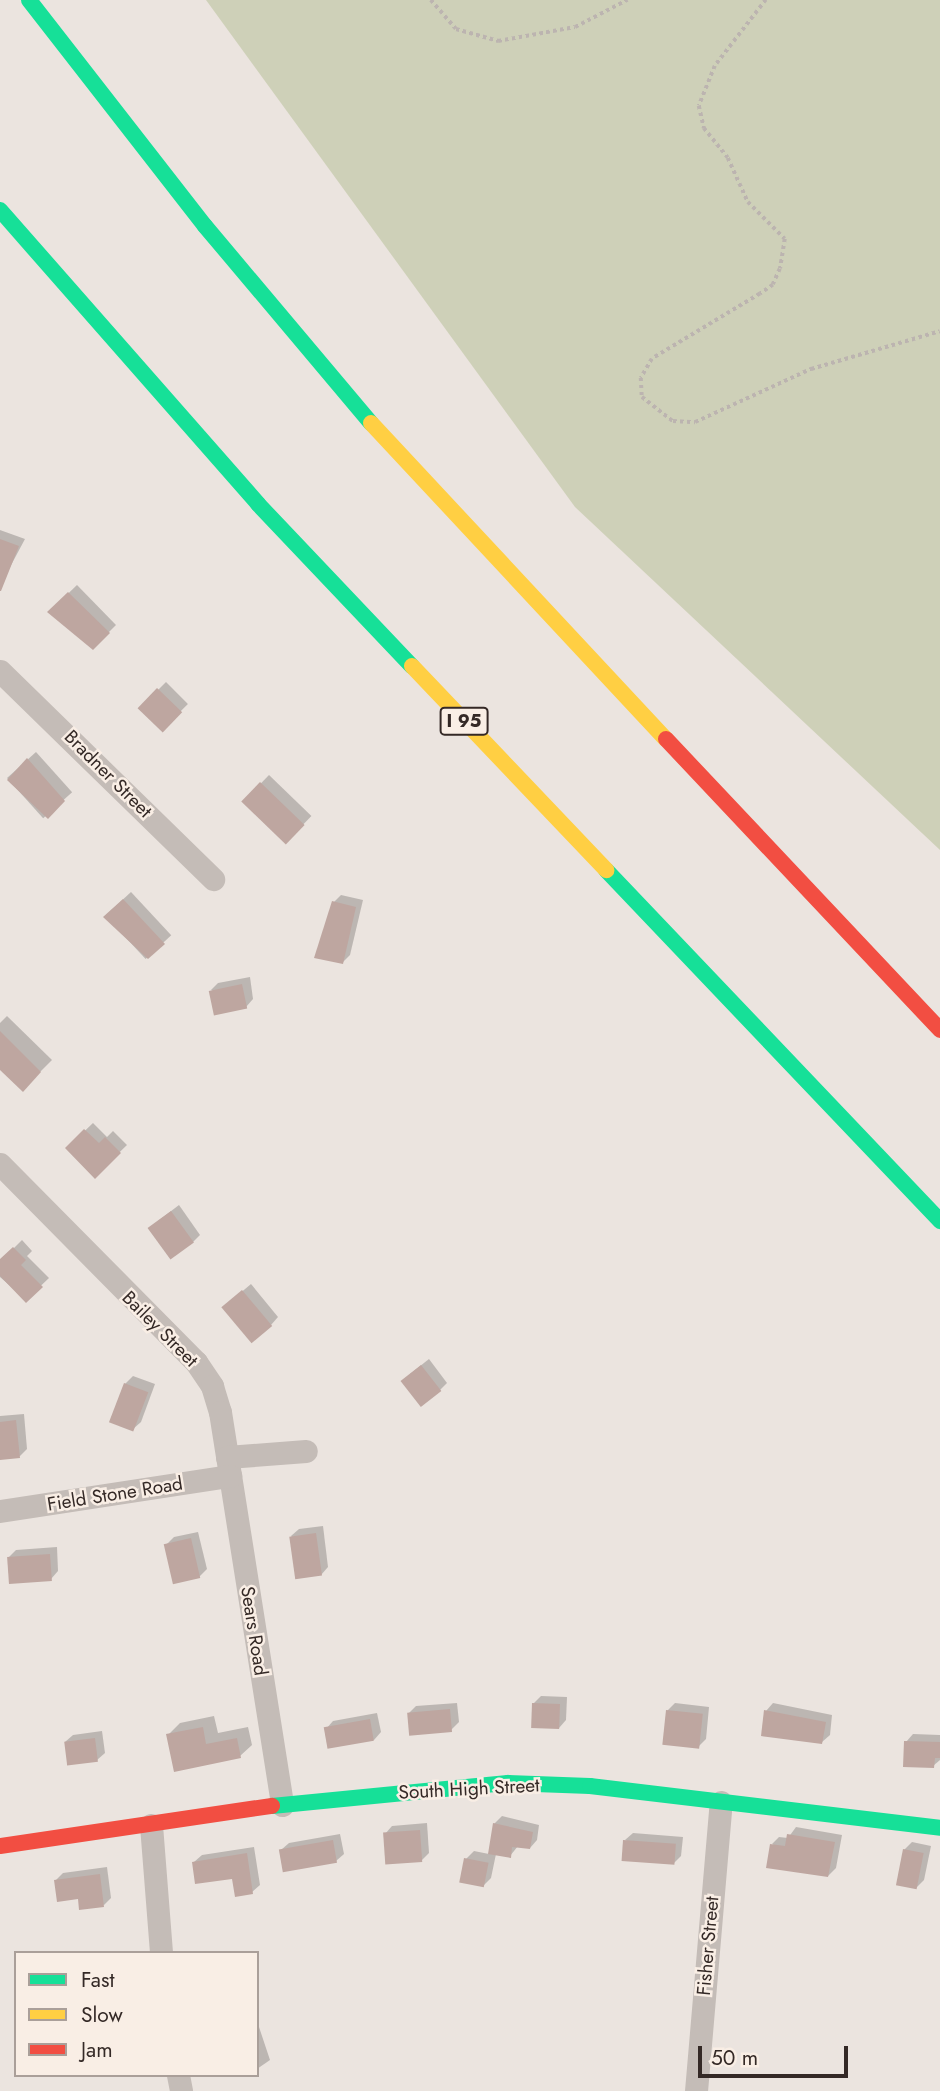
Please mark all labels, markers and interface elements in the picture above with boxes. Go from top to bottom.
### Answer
road number: I 95 [440,706,489,736]
street label: Bradner Street [59,725,157,823]
street label: Bailey Street [117,1286,203,1372]
street label: Field Stone Road [46,1472,184,1516]
street label: Sears Road [236,1585,272,1677]
street label: South High Street [398,1774,540,1804]
street label: Fisher Street [692,1895,724,1997]
legend [14,1951,259,2077]
text: Fast [81,1965,114,1995]
text: Slow [81,2000,123,2030]
scale bar [702,2032,852,2076]
text: Jam [81,2035,113,2065]
text: 50 m [711,2043,758,2073]

